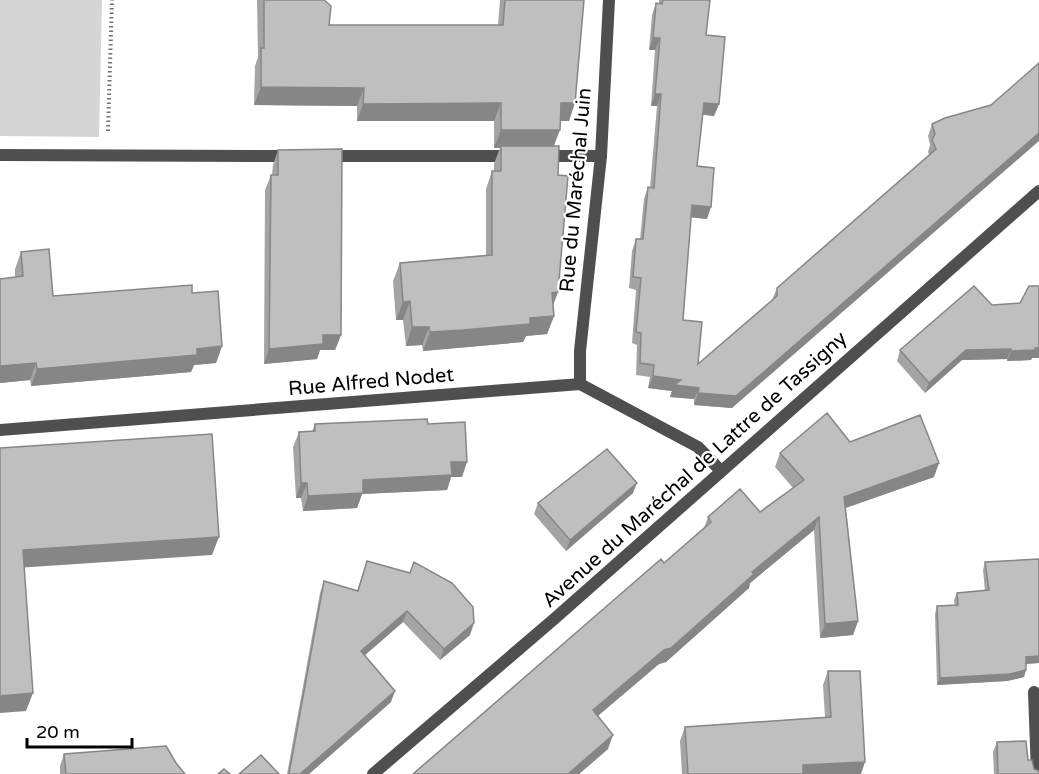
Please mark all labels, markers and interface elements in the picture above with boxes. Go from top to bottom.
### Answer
street label: Rue du Maréchal Juin [555,87,597,293]
street label: Avenue du Maréchal de Lattre de Tassigny [537,326,852,613]
street label: Rue Alfred Nodet [287,363,455,401]
scale bar [27,711,132,749]
text: 20 m [36,721,80,743]

